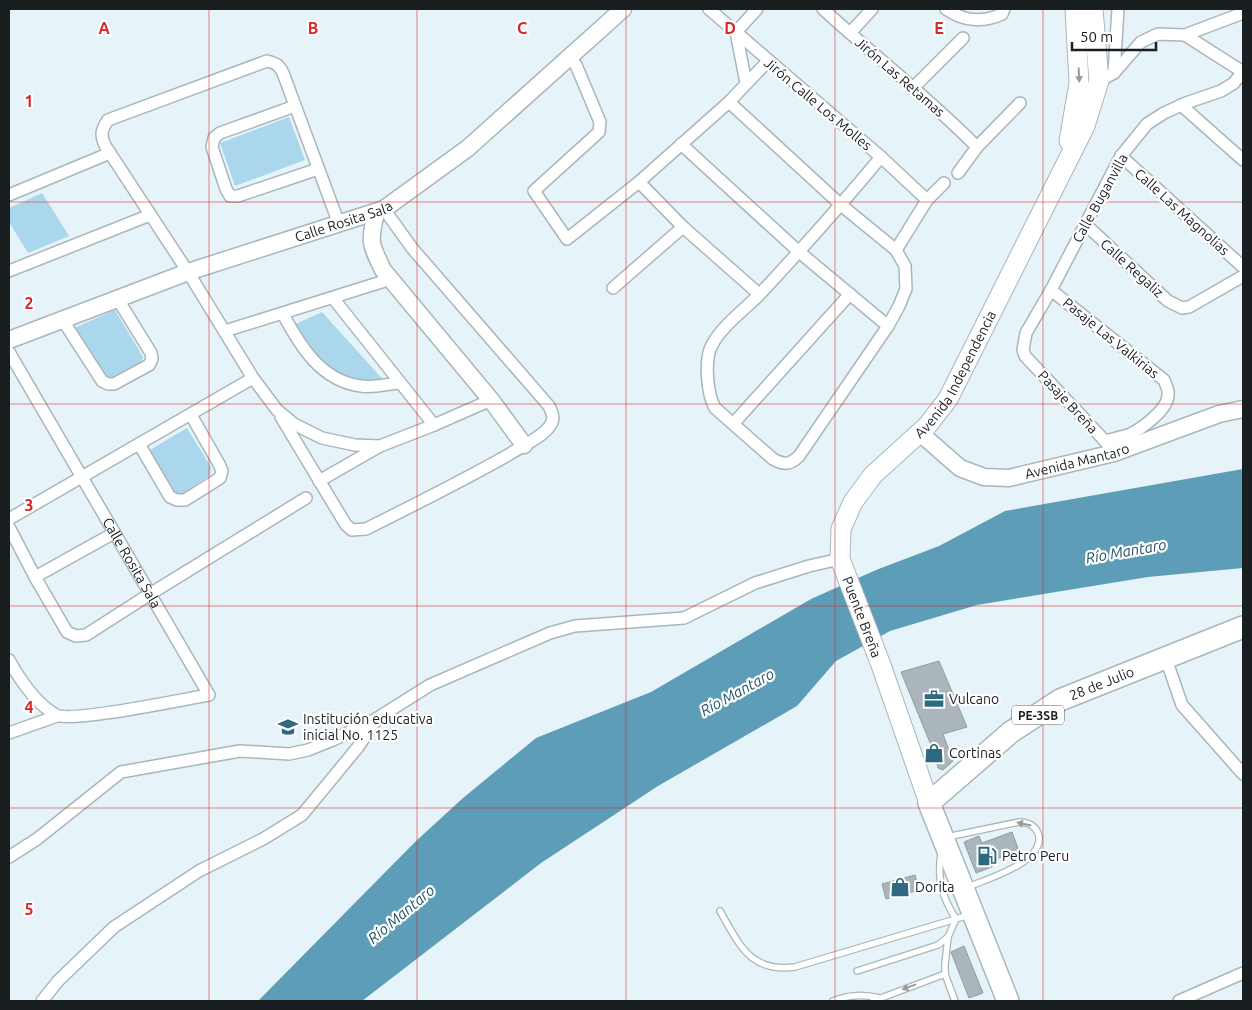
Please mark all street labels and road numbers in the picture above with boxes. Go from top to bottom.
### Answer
street label: Jirón Las Retamas [852,34,948,120]
street label: Jirón Calle Los Molles [761,54,875,154]
street label: Calle Buganvilla [1069,151,1131,245]
street label: Calle Las Magnolias [1131,165,1233,259]
street label: Calle Rosita Sala [293,197,396,245]
street label: Calle Regaliz [1097,236,1167,300]
street label: Pasaje Las Valkirias [1060,294,1162,382]
street label: Avenida Independencia [911,308,999,441]
street label: Pasaje Breña [1035,367,1101,437]
street label: Avenida Mantaro [1023,440,1132,482]
street label: Calle Rosita Sala [99,515,164,611]
street label: Puente Breña [839,574,885,660]
street label: 28 de Julio [1067,663,1136,703]
road number: PE-3SB [1012,706,1064,724]

